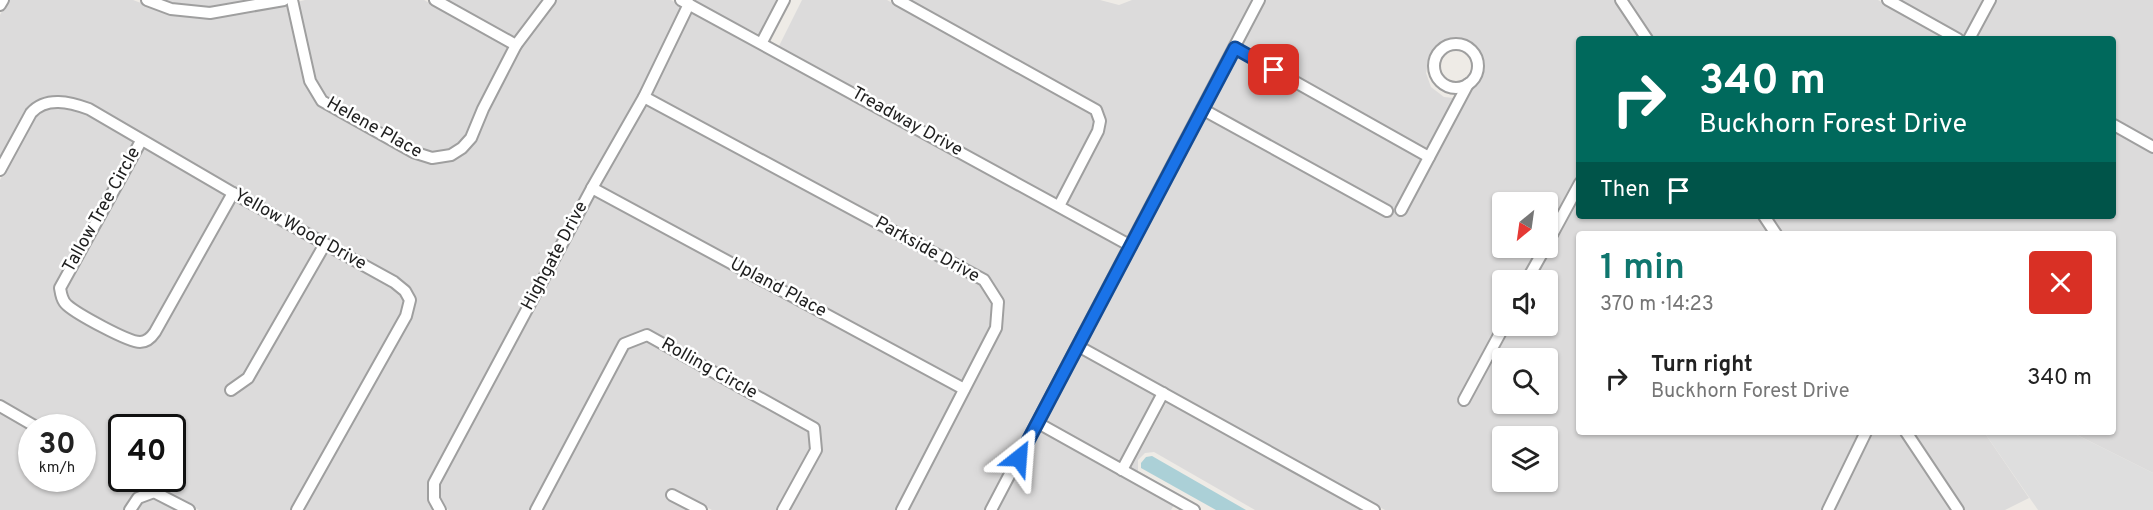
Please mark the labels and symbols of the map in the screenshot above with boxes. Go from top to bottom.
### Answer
pin [1248,44,1299,95]
street label: Treadway Drive [847,82,967,162]
street label: Helene Place [322,92,426,164]
street label: Tallow Tree Circle [58,143,146,277]
street label: Yellow Wood Drive [230,184,370,276]
north arrow [1492,192,1558,258]
street label: Highgate Drive [517,197,593,315]
street label: Parkside Drive [870,212,984,288]
street label: Upland Place [726,253,830,323]
street label: Rolling Circle [657,333,761,405]
speed limit sign: 40 [108,414,186,492]
position arrow [987,426,1051,490]

